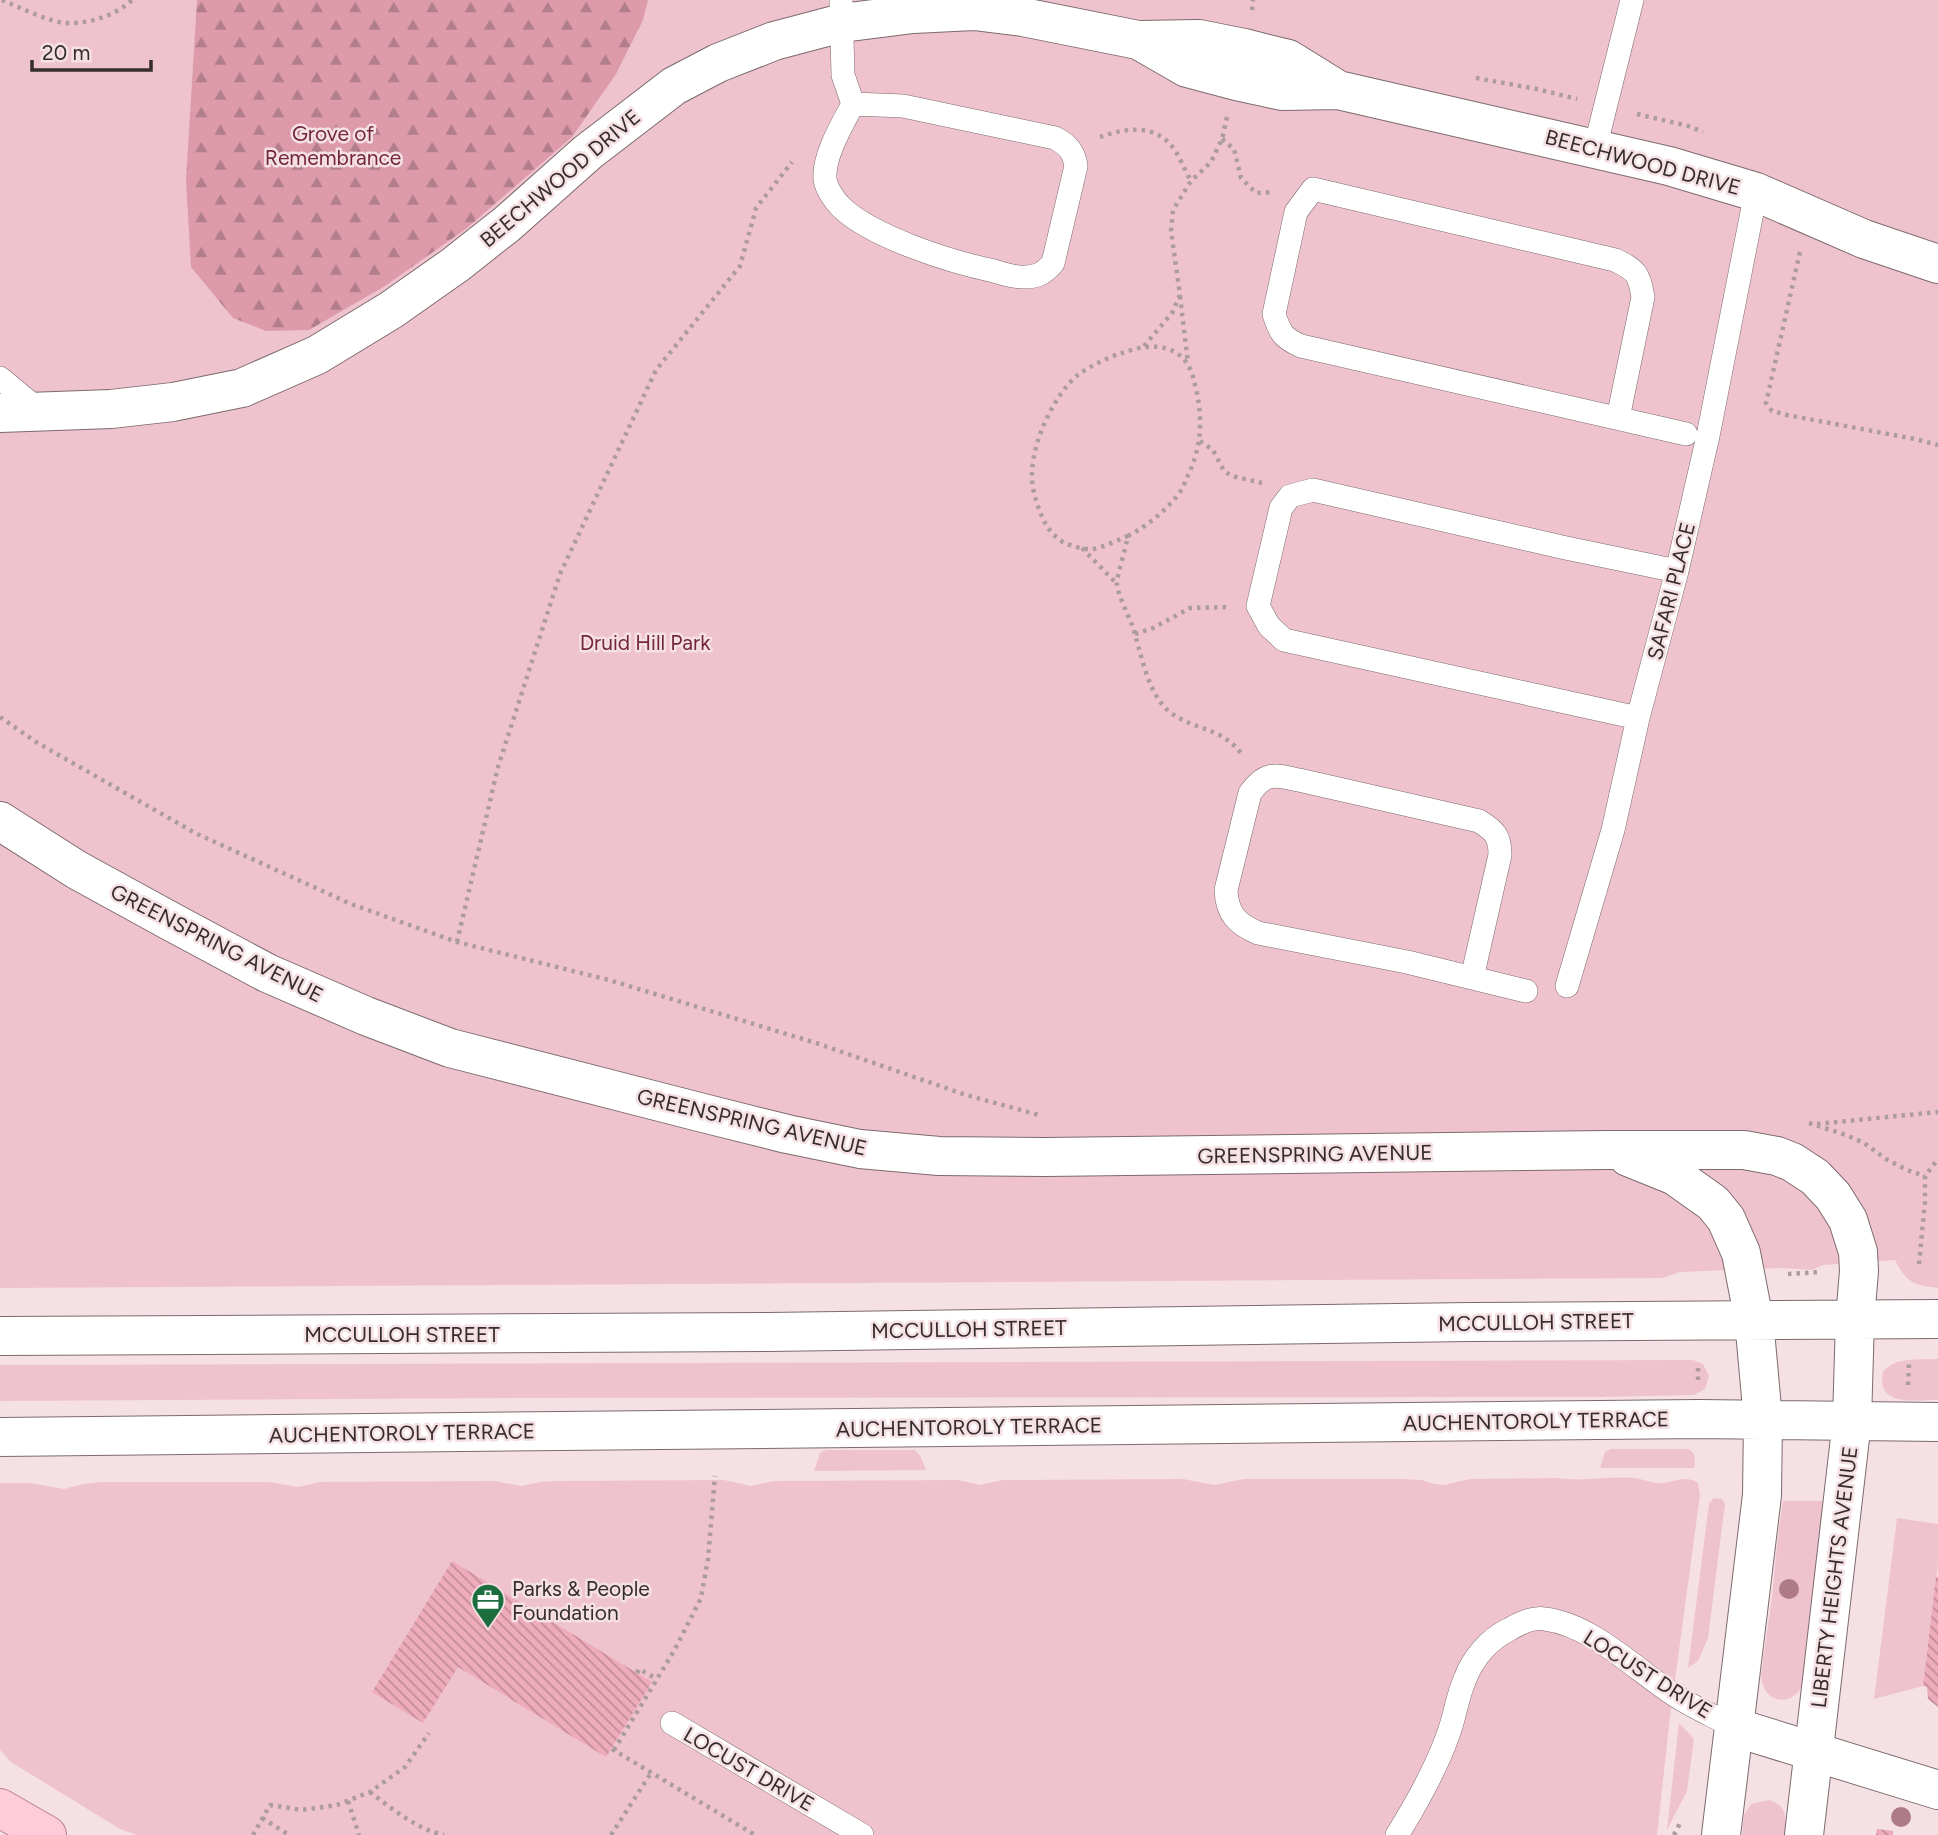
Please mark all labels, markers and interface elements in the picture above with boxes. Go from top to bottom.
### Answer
scale bar [32,28,150,72]
text: 20 m [42,40,90,65]
street label: BEECHWOOD DRIVE [475,104,645,252]
park label: Grove of Remembrance [265,121,401,170]
street label: BEECHWOOD DRIVE [1543,124,1743,200]
street label: SAFARI PLACE [1642,519,1700,663]
park label: Druid Hill Park [580,630,711,655]
street label: GREENSPRING AVENUE [106,878,328,1008]
street label: GREENSPRING AVENUE [635,1083,869,1161]
street label: GREENSPRING AVENUE [1197,1139,1433,1169]
street label: MCCULLOH STREET [1438,1308,1634,1336]
street label: MCCULLOH STREET [871,1315,1067,1343]
street label: MCCULLOH STREET [304,1322,500,1347]
street label: AUCHENTOROLY TERRACE [1403,1406,1669,1436]
street label: AUCHENTOROLY TERRACE [836,1412,1102,1442]
street label: AUCHENTOROLY TERRACE [269,1418,535,1448]
street label: LIBERTY HEIGHTS AVENUE [1806,1445,1862,1709]
place label: Parks & People Foundation [512,1576,650,1625]
office icon: Parks & People Foundation [469,1581,507,1630]
street label: LOCUST DRIVE [1579,1625,1717,1723]
street label: LOCUST DRIVE [679,1721,819,1817]

